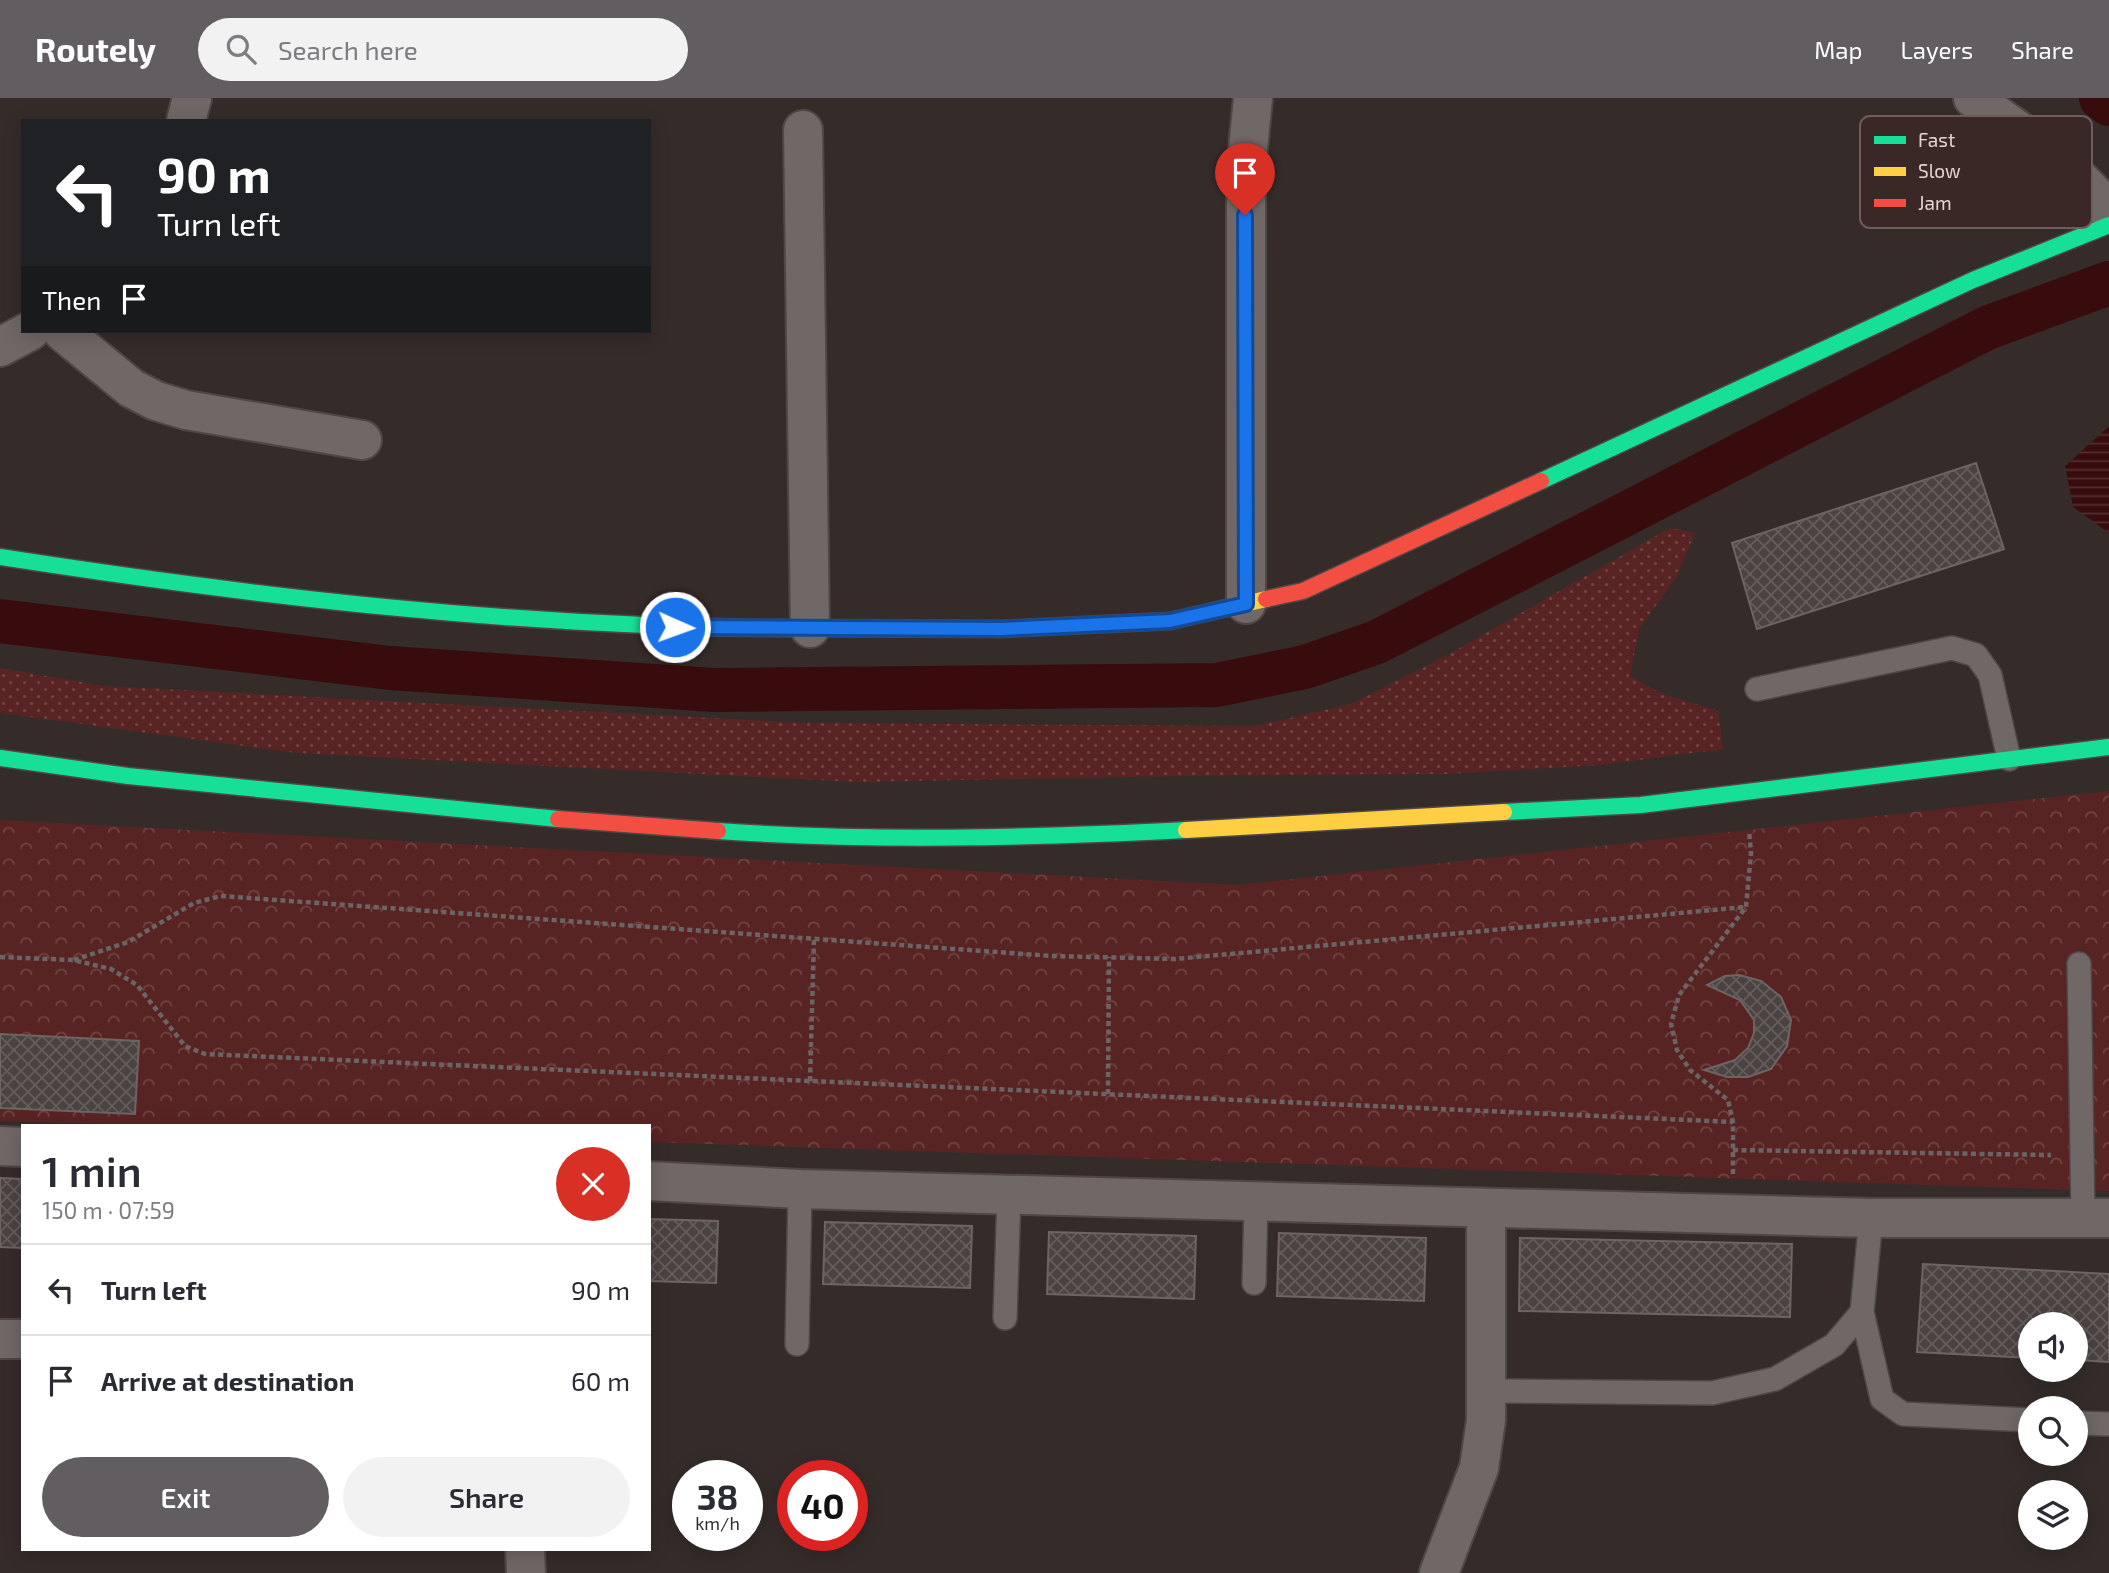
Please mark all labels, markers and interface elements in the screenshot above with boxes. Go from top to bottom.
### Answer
search box [198,18,688,81]
text: Routely [35,29,156,69]
icon: search [222,30,260,68]
text: Search here [278,34,418,65]
text: Map [1814,35,1862,64]
text: Layers [1900,35,1973,64]
text: Share [2011,35,2074,64]
legend [1860,116,2092,228]
text: Fast [1918,128,1955,151]
pin [1215,143,1275,215]
text: 90 m [157,144,271,203]
icon: left [42,147,133,238]
icon: arrive [1226,154,1264,192]
text: Slow [1918,159,1961,182]
text: Jam [1918,191,1952,214]
text: Turn left [157,204,281,242]
icon: arrive [115,280,153,318]
text: Then [42,284,101,315]
position arrow [638,590,712,664]
text: 1 min [42,1145,142,1195]
button: close [556,1147,630,1221]
text: 150 m · 07:59 [42,1196,175,1224]
icon: left [42,1271,80,1309]
text: Turn left [101,1274,207,1305]
text: 90 m [571,1274,630,1305]
map controls [2018,1312,2088,1550]
button: sound [2018,1312,2088,1382]
icon: arrive [42,1362,80,1400]
text: Arrive at destination [101,1365,354,1396]
text: 60 m [571,1365,630,1396]
button: search [2018,1396,2088,1466]
button: Exit [42,1457,329,1537]
button: Share [343,1457,630,1537]
speed limit sign: 40 [777,1460,868,1551]
text: 38 [697,1475,738,1517]
button: layers [2018,1480,2088,1550]
text: km/h [695,1512,740,1534]

